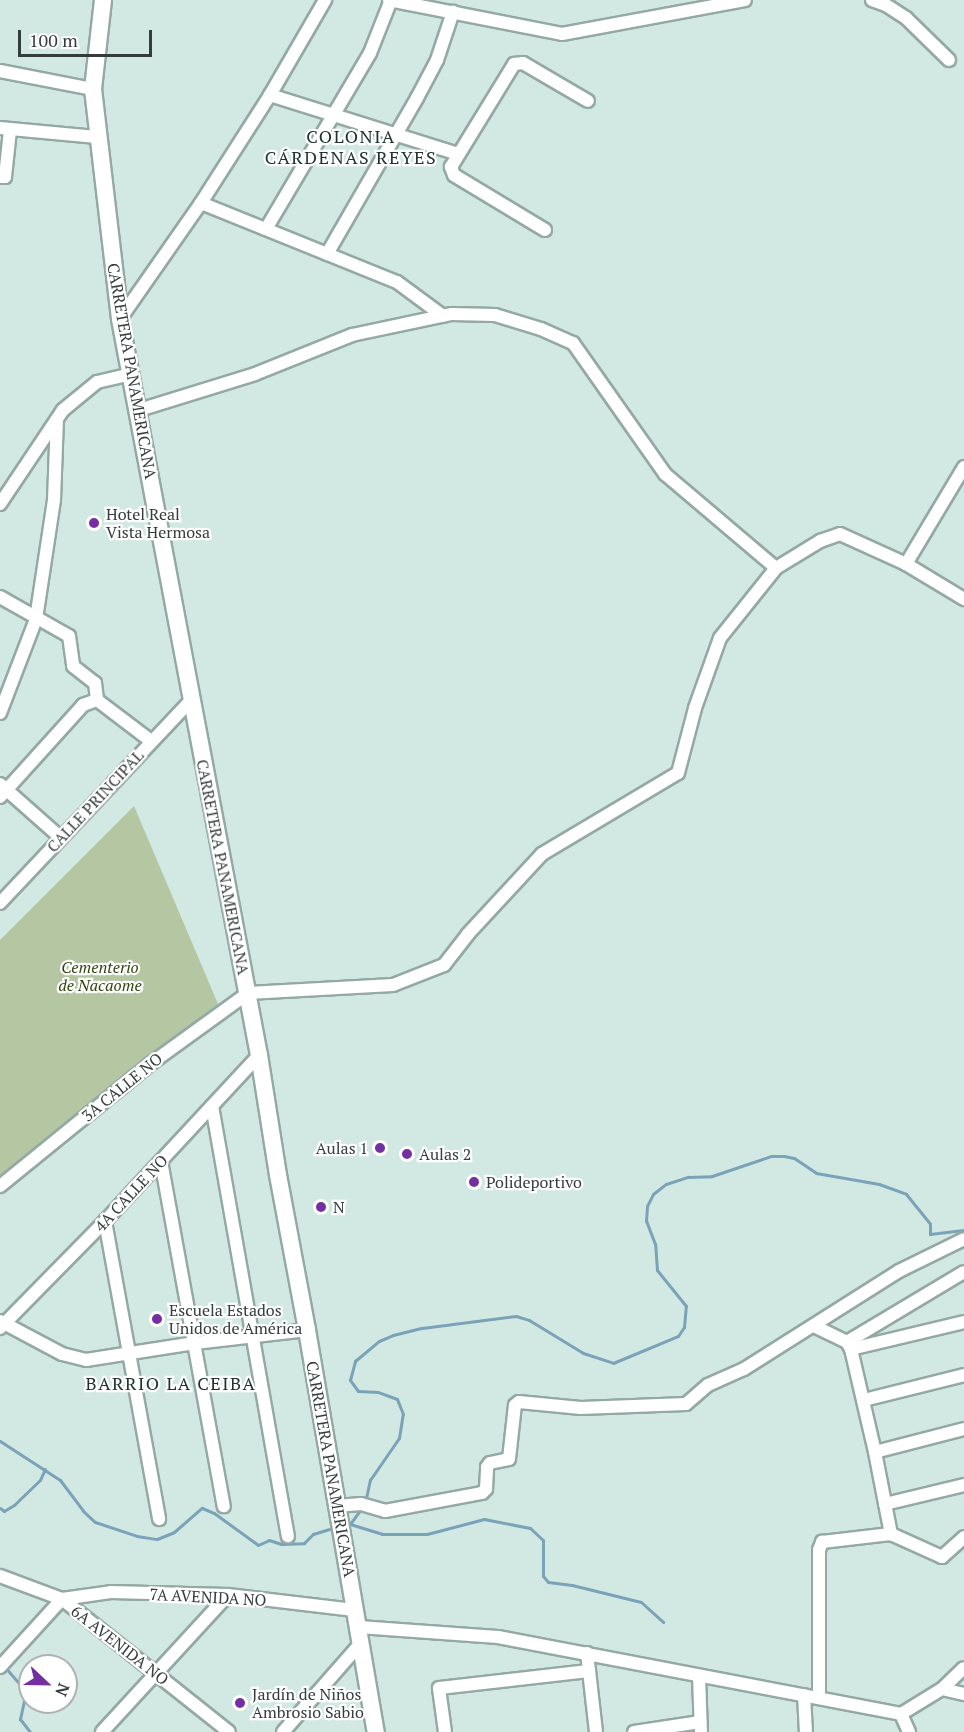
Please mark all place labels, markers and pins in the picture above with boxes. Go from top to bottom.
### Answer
place label: Hotel Real Vista Hermosa [106,504,210,542]
marker: Hotel Real Vista Hermosa [87,516,101,530]
place label: Aulas 1 [316,1138,368,1158]
marker: Aulas 1 [373,1141,387,1155]
place label: Aulas 2 [419,1144,471,1164]
marker: Aulas 2 [400,1147,414,1161]
place label: Polideportivo [486,1172,582,1192]
marker: Polideportivo [467,1175,481,1189]
place label: N [333,1197,345,1217]
marker: N [314,1200,328,1214]
place label: Escuela Estados Unidos de América [169,1300,303,1338]
marker: Escuela Estados Unidos de América [150,1312,164,1326]
place label: Jardín de Niños Ambrosio Sabio [252,1684,364,1722]
marker: Jardín de Niños Ambrosio Sabio [233,1696,247,1710]

